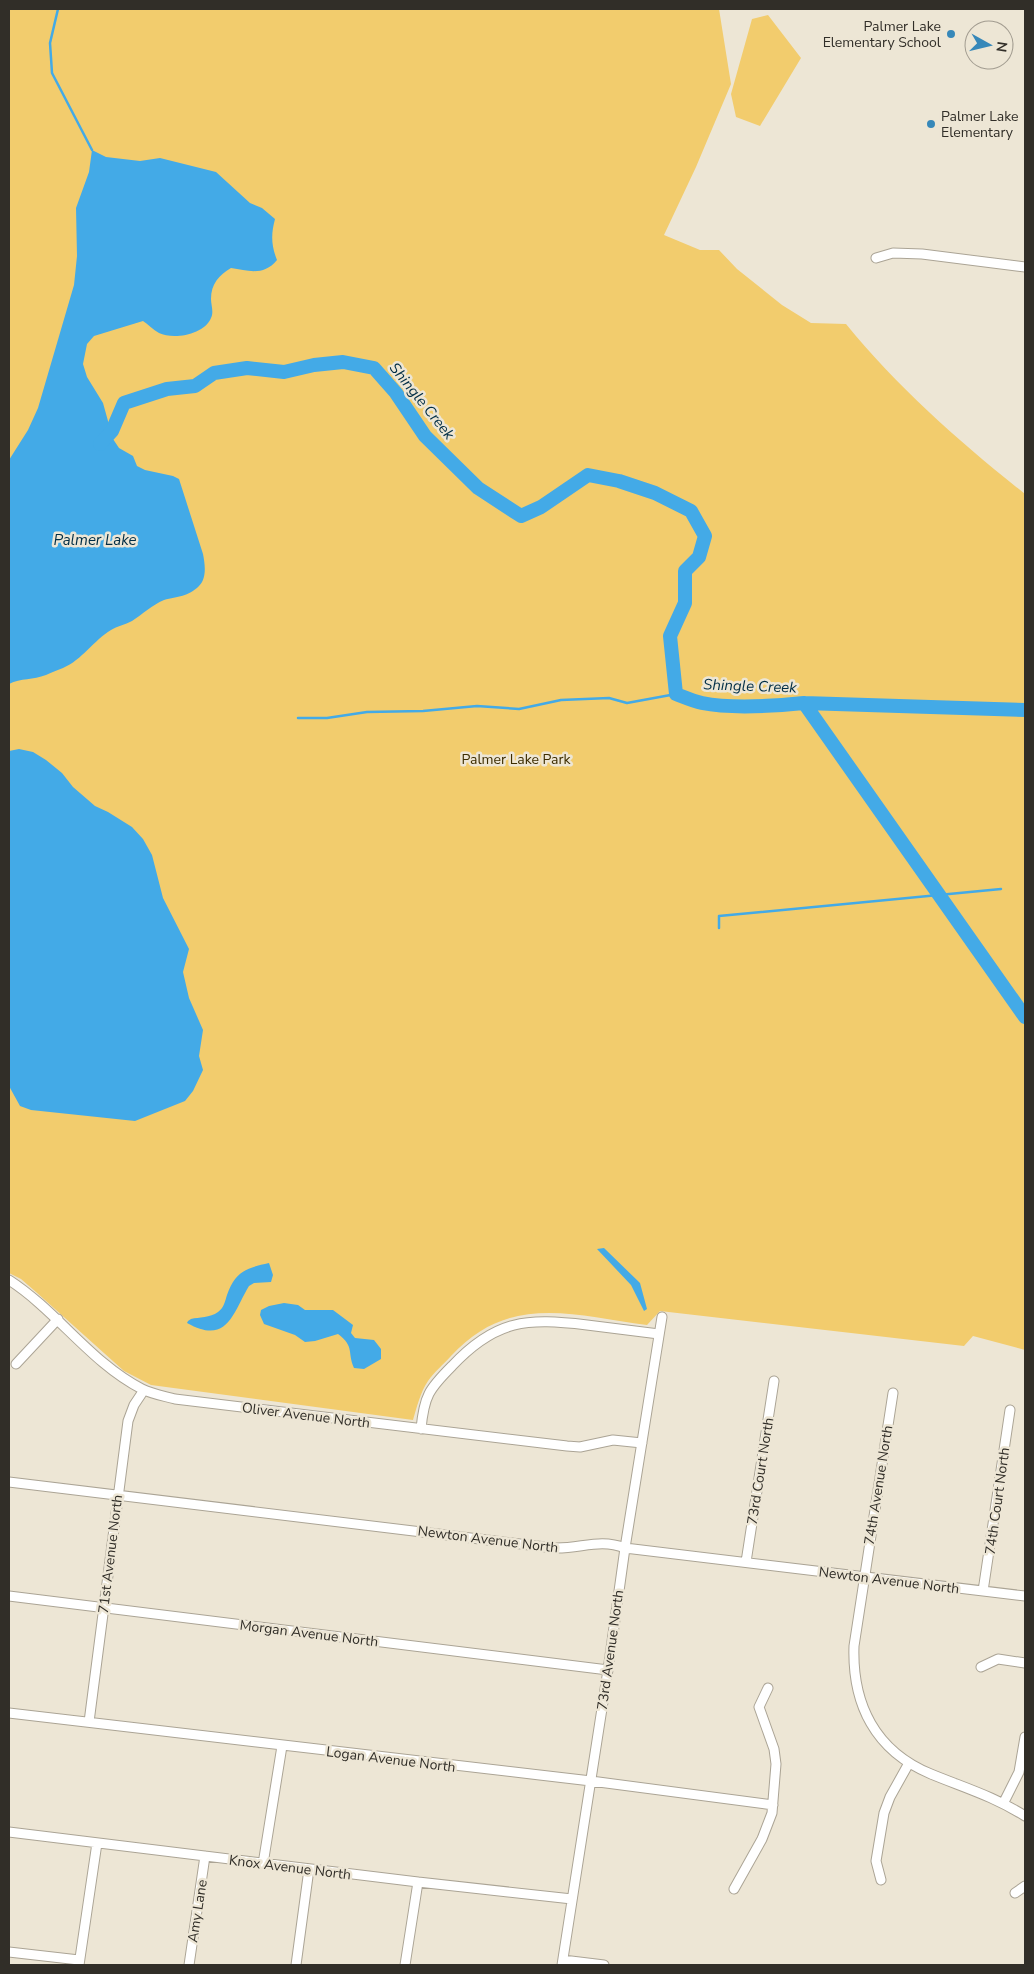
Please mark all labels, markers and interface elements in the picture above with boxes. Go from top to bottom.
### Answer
place label: Palmer Lake Elementary School [823,17,942,52]
north arrow [964,20,1014,70]
marker: Palmer Lake Elementary School [945,28,957,40]
text: N [991,40,1012,53]
place label: Palmer Lake Elementary [941,107,1018,142]
marker: Palmer Lake Elementary [925,118,937,130]
water label: Shingle Creek [385,358,460,444]
water label: Palmer Lake [54,530,136,550]
water label: Shingle Creek [703,674,798,698]
park label: Palmer Lake Park [462,750,571,769]
street label: Oliver Avenue North [241,1398,371,1433]
street label: 73rd Court North [743,1416,778,1526]
street label: 74th Avenue North [860,1424,897,1546]
street label: 74th Court North [981,1446,1014,1556]
street label: 71st Avenue North [94,1494,127,1615]
street label: Newton Avenue North [417,1521,559,1558]
street label: Newton Avenue North [818,1562,960,1599]
street label: 73rd Avenue North [593,1589,628,1711]
street label: Morgan Avenue North [239,1616,379,1651]
street label: Logan Avenue North [325,1742,457,1777]
street label: Knox Avenue North [228,1851,352,1884]
street label: Amy Lane [183,1878,212,1944]

